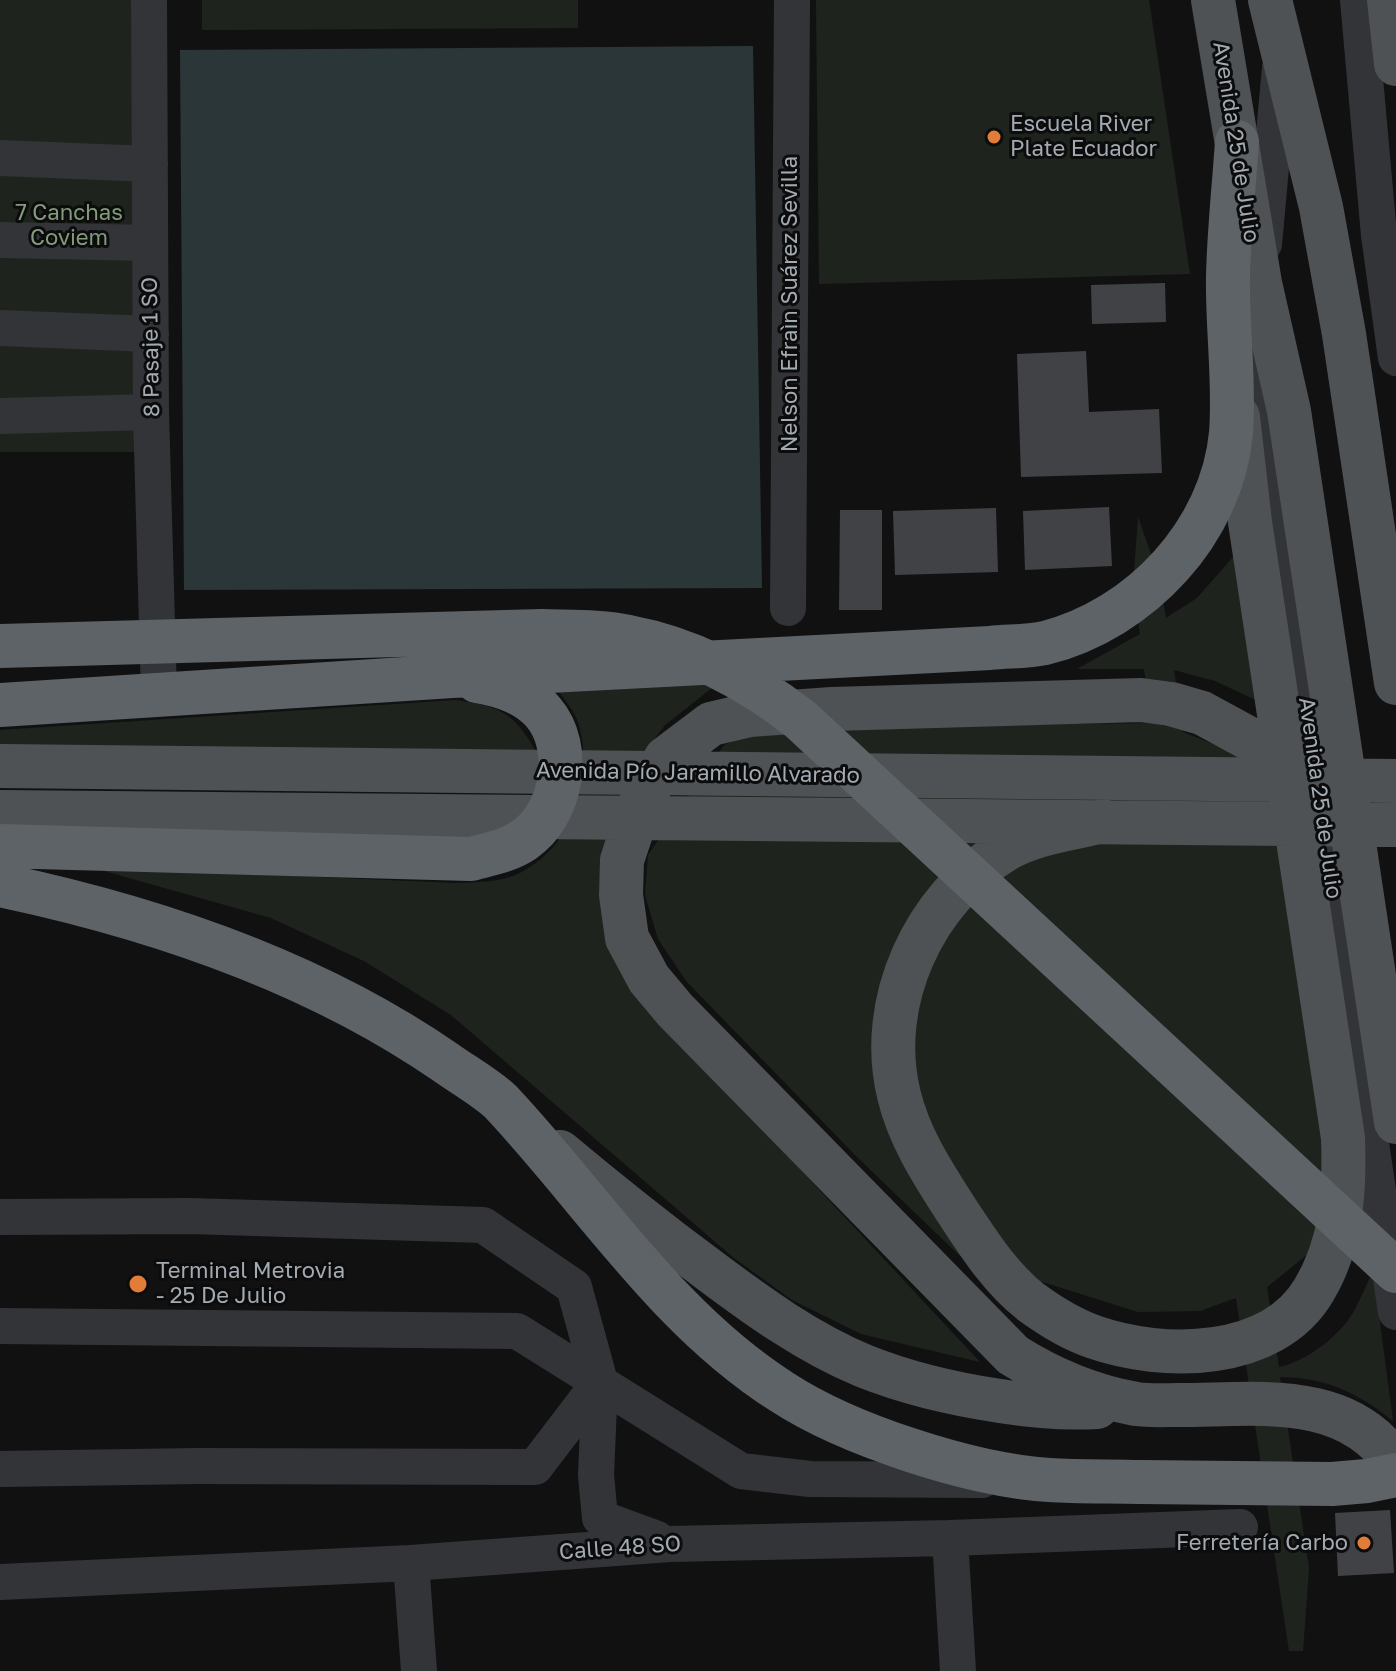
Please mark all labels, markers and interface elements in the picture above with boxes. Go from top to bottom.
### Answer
street label: Avenida 25 de Julio [1207,39,1265,245]
place label: Escuela River Plate Ecuador [1010,111,1157,162]
marker: Escuela River Plate Ecuador [985,128,1003,146]
street label: Nelson Efraìn Suárez Sevilla [777,156,803,452]
park label: 7 Canchas Coviem [15,200,123,252]
street label: 8 Pasaje 1 SO [137,277,165,417]
street label: Avenida 25 de Julio [1293,695,1347,901]
street label: Avenida Pío Jaramillo Alvarado [536,757,860,789]
place label: Terminal Metrovia - 25 De Julio [156,1258,345,1310]
marker: Terminal Metrovia - 25 De Julio [127,1273,149,1295]
place label: Ferretería Carbo [1176,1530,1348,1556]
street label: Calle 48 SO [558,1531,682,1565]
marker: Ferretería Carbo [1355,1534,1373,1552]

